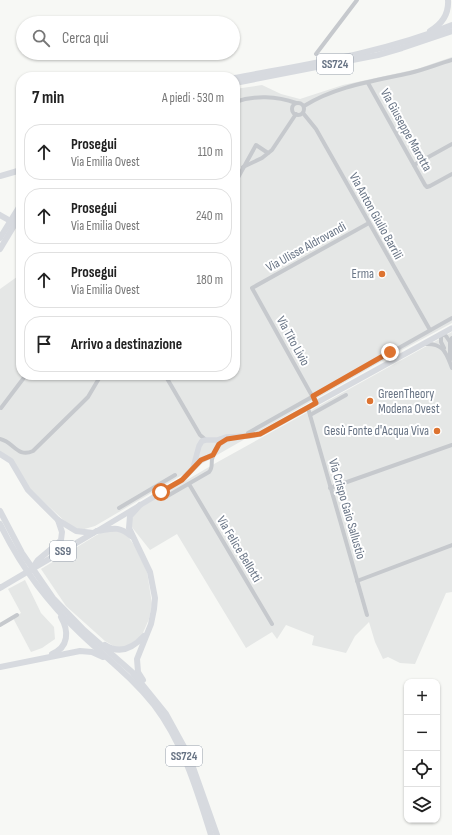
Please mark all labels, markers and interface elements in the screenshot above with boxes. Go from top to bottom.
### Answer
search box [16,16,240,60]
icon: search [30,27,52,49]
text: Cerca qui [62,29,109,48]
road number: SS724 [317,54,353,74]
street label: Via Giuseppe Marotta [377,86,435,174]
text: 7 min [32,88,64,108]
text: A piedi · 530 m [162,90,224,106]
text: Prosegui [71,135,117,154]
icon: ahead [33,141,55,163]
text: 110 m [198,144,223,160]
text: Via Emilia Ovest [71,154,140,170]
street label: Via Anton Giulio Barrili [346,170,406,262]
text: Prosegui [71,199,117,218]
icon: ahead [33,205,55,227]
text: 240 m [196,208,223,224]
text: Via Emilia Ovest [71,218,140,234]
street label: Via Ulisse Aldrovandi [263,218,349,276]
text: Prosegui [71,263,117,282]
place label: Erma [352,266,374,282]
icon: ahead [33,269,55,291]
marker: Erma [377,269,387,279]
text: 180 m [197,272,223,288]
text: Via Emilia Ovest [71,282,140,298]
street label: Via Tito Livio [273,313,313,369]
icon: arrive [33,333,55,355]
text: Arrivo a destinazione [71,335,182,354]
route end [381,343,399,361]
place label: GreenTheory Modena Ovest [378,386,440,417]
marker: GreenTheory Modena Ovest [365,396,375,406]
place label: Gesù Fonte d'Acqua Viva [324,423,429,439]
marker: Gesù Fonte d'Acqua Viva [432,426,442,436]
street label: Via Crispo Gaio Sallustio [325,457,369,561]
route start [152,483,170,501]
street label: Via Felice Bellotti [213,513,265,585]
road number: SS9 [50,541,76,561]
map controls [404,679,440,823]
button: + [404,679,440,715]
button: − [404,715,440,751]
road number: SS724 [166,746,202,766]
button: locate [404,751,440,787]
button: layers [404,787,440,823]

